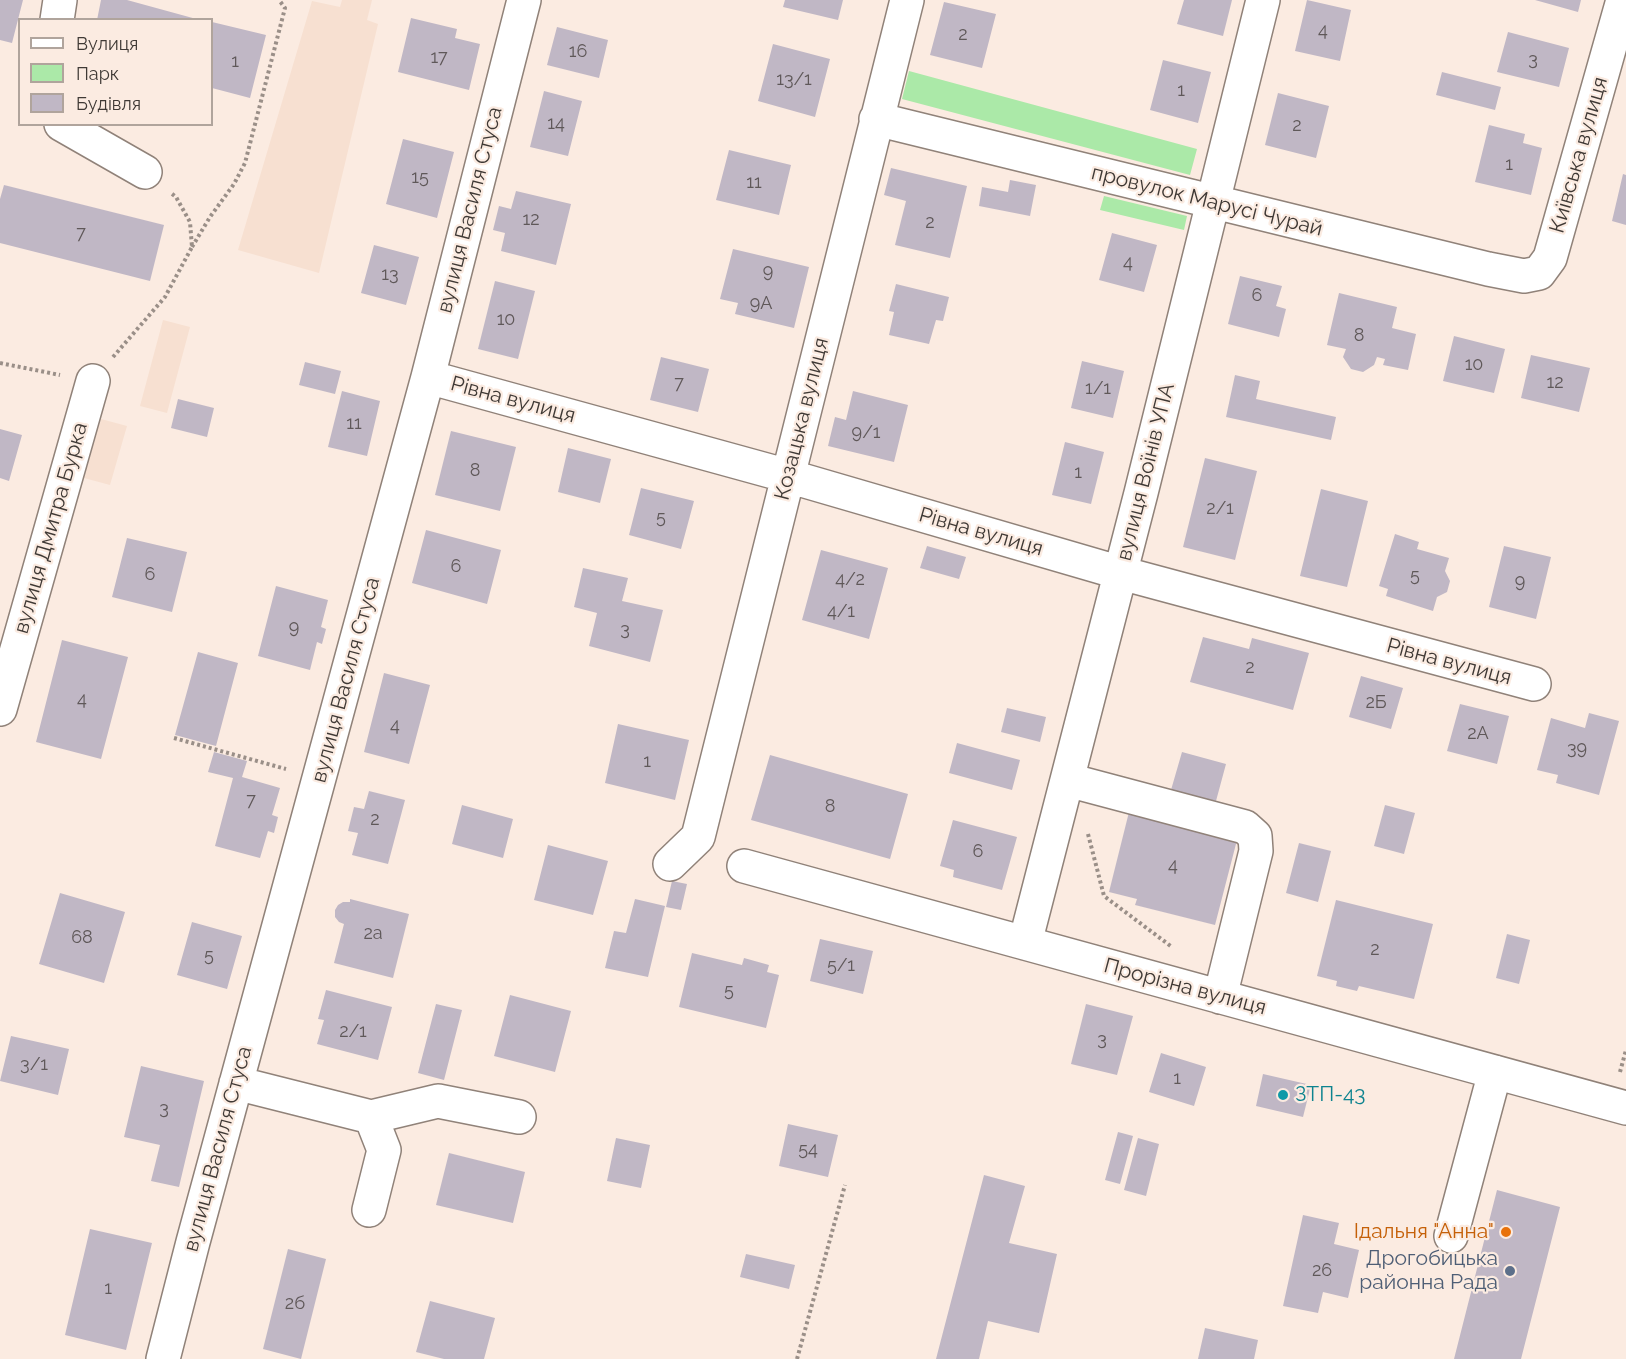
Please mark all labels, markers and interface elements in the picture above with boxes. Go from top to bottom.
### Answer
legend [18,18,213,126]
house number: 4 [1318,20,1328,42]
house number: 2 [958,24,968,46]
text: Вулиця [76,33,138,54]
house number: 16 [569,41,587,63]
house number: 17 [430,47,448,69]
house number: 3 [1528,49,1538,71]
house number: 1 [231,51,239,73]
text: Парк [76,63,119,84]
house number: 13/1 [776,69,812,91]
street label: Київська вулиця [1545,74,1613,236]
house number: 1 [1177,80,1185,102]
text: Будівля [76,93,141,114]
street label: вулиця Василя Стуса [432,104,508,316]
house number: 14 [547,113,565,135]
house number: 2 [1292,115,1302,137]
house number: 1 [1505,154,1513,176]
street label: провулок Марусі Чурай [1089,160,1325,242]
house number: 15 [411,167,429,189]
house number: 11 [746,172,762,194]
house number: 12 [522,209,540,231]
house number: 2 [925,212,935,234]
house number: 7 [76,223,86,245]
house number: 4 [1123,252,1133,274]
house number: 9 [763,261,773,283]
house number: 13 [381,264,399,286]
house number: 6 [1252,285,1262,307]
house number: 9А [750,293,772,315]
house number: 10 [497,309,515,331]
house number: 8 [1354,325,1364,347]
street label: Козацька вулиця [770,335,834,503]
house number: 10 [1465,354,1483,376]
street label: Рівна вулиця [448,371,578,429]
house number: 12 [1546,372,1564,394]
house number: 7 [674,373,684,395]
house number: 1/1 [1085,378,1111,400]
street label: вулиця Воїнів УПА [1112,381,1180,563]
house number: 11 [346,413,362,435]
street label: вулиця Дмитра Бурка [9,420,93,636]
house number: 9/1 [852,422,880,444]
house number: 8 [470,460,480,482]
house number: 1 [1074,462,1082,484]
house number: 2/1 [1206,498,1234,520]
street label: Рівна вулиця [916,502,1046,562]
house number: 5 [656,507,666,529]
house number: 6 [451,556,461,578]
house number: 6 [145,564,155,586]
house number: 5 [1410,565,1420,587]
house number: 4/2 [835,569,865,591]
house number: 9 [1515,571,1525,593]
street label: вулиця Василя Стуса [306,575,386,785]
house number: 4/1 [827,601,855,623]
house number: 9 [289,617,299,639]
house number: 3 [620,619,630,641]
street label: Рівна вулиця [1384,633,1514,691]
house number: 2 [1245,657,1255,679]
house number: 4 [77,689,87,711]
house number: 2Б [1365,692,1387,714]
house number: 4 [390,715,400,737]
house number: 2А [1467,723,1489,745]
house number: 39 [1567,738,1587,760]
house number: 1 [643,751,651,773]
house number: 7 [246,790,256,812]
house number: 8 [825,796,835,818]
house number: 2 [370,809,380,831]
house number: 6 [973,841,983,863]
house number: 4 [1168,855,1178,877]
house number: 2а [363,923,383,945]
house number: 68 [71,927,93,949]
house number: 2 [1370,939,1380,961]
house number: 5 [204,945,214,967]
street label: Прорізна вулиця [1101,953,1269,1021]
house number: 5/1 [827,955,855,977]
house number: 5 [724,980,734,1002]
house number: 2/1 [339,1021,367,1043]
house number: 3 [1097,1029,1107,1051]
street label: вулиця Василя Стуса [178,1044,258,1254]
house number: 3/1 [20,1054,48,1076]
house number: 1 [1173,1068,1181,1090]
place label: ЗТП-43 [1295,1082,1366,1108]
marker: ЗТП-43 [1276,1088,1290,1102]
house number: 3 [159,1098,169,1120]
house number: 54 [798,1139,818,1161]
place label: Ідальня "Анна" [1354,1219,1494,1245]
marker: Ідальня "Анна" [1499,1225,1513,1239]
place label: Дрогобицька районна Рада [1359,1246,1498,1296]
house number: 26 [1312,1260,1332,1282]
marker: Дрогобицька районна Рада [1503,1264,1517,1278]
house number: 1 [104,1278,112,1300]
house number: 2б [285,1293,305,1315]

